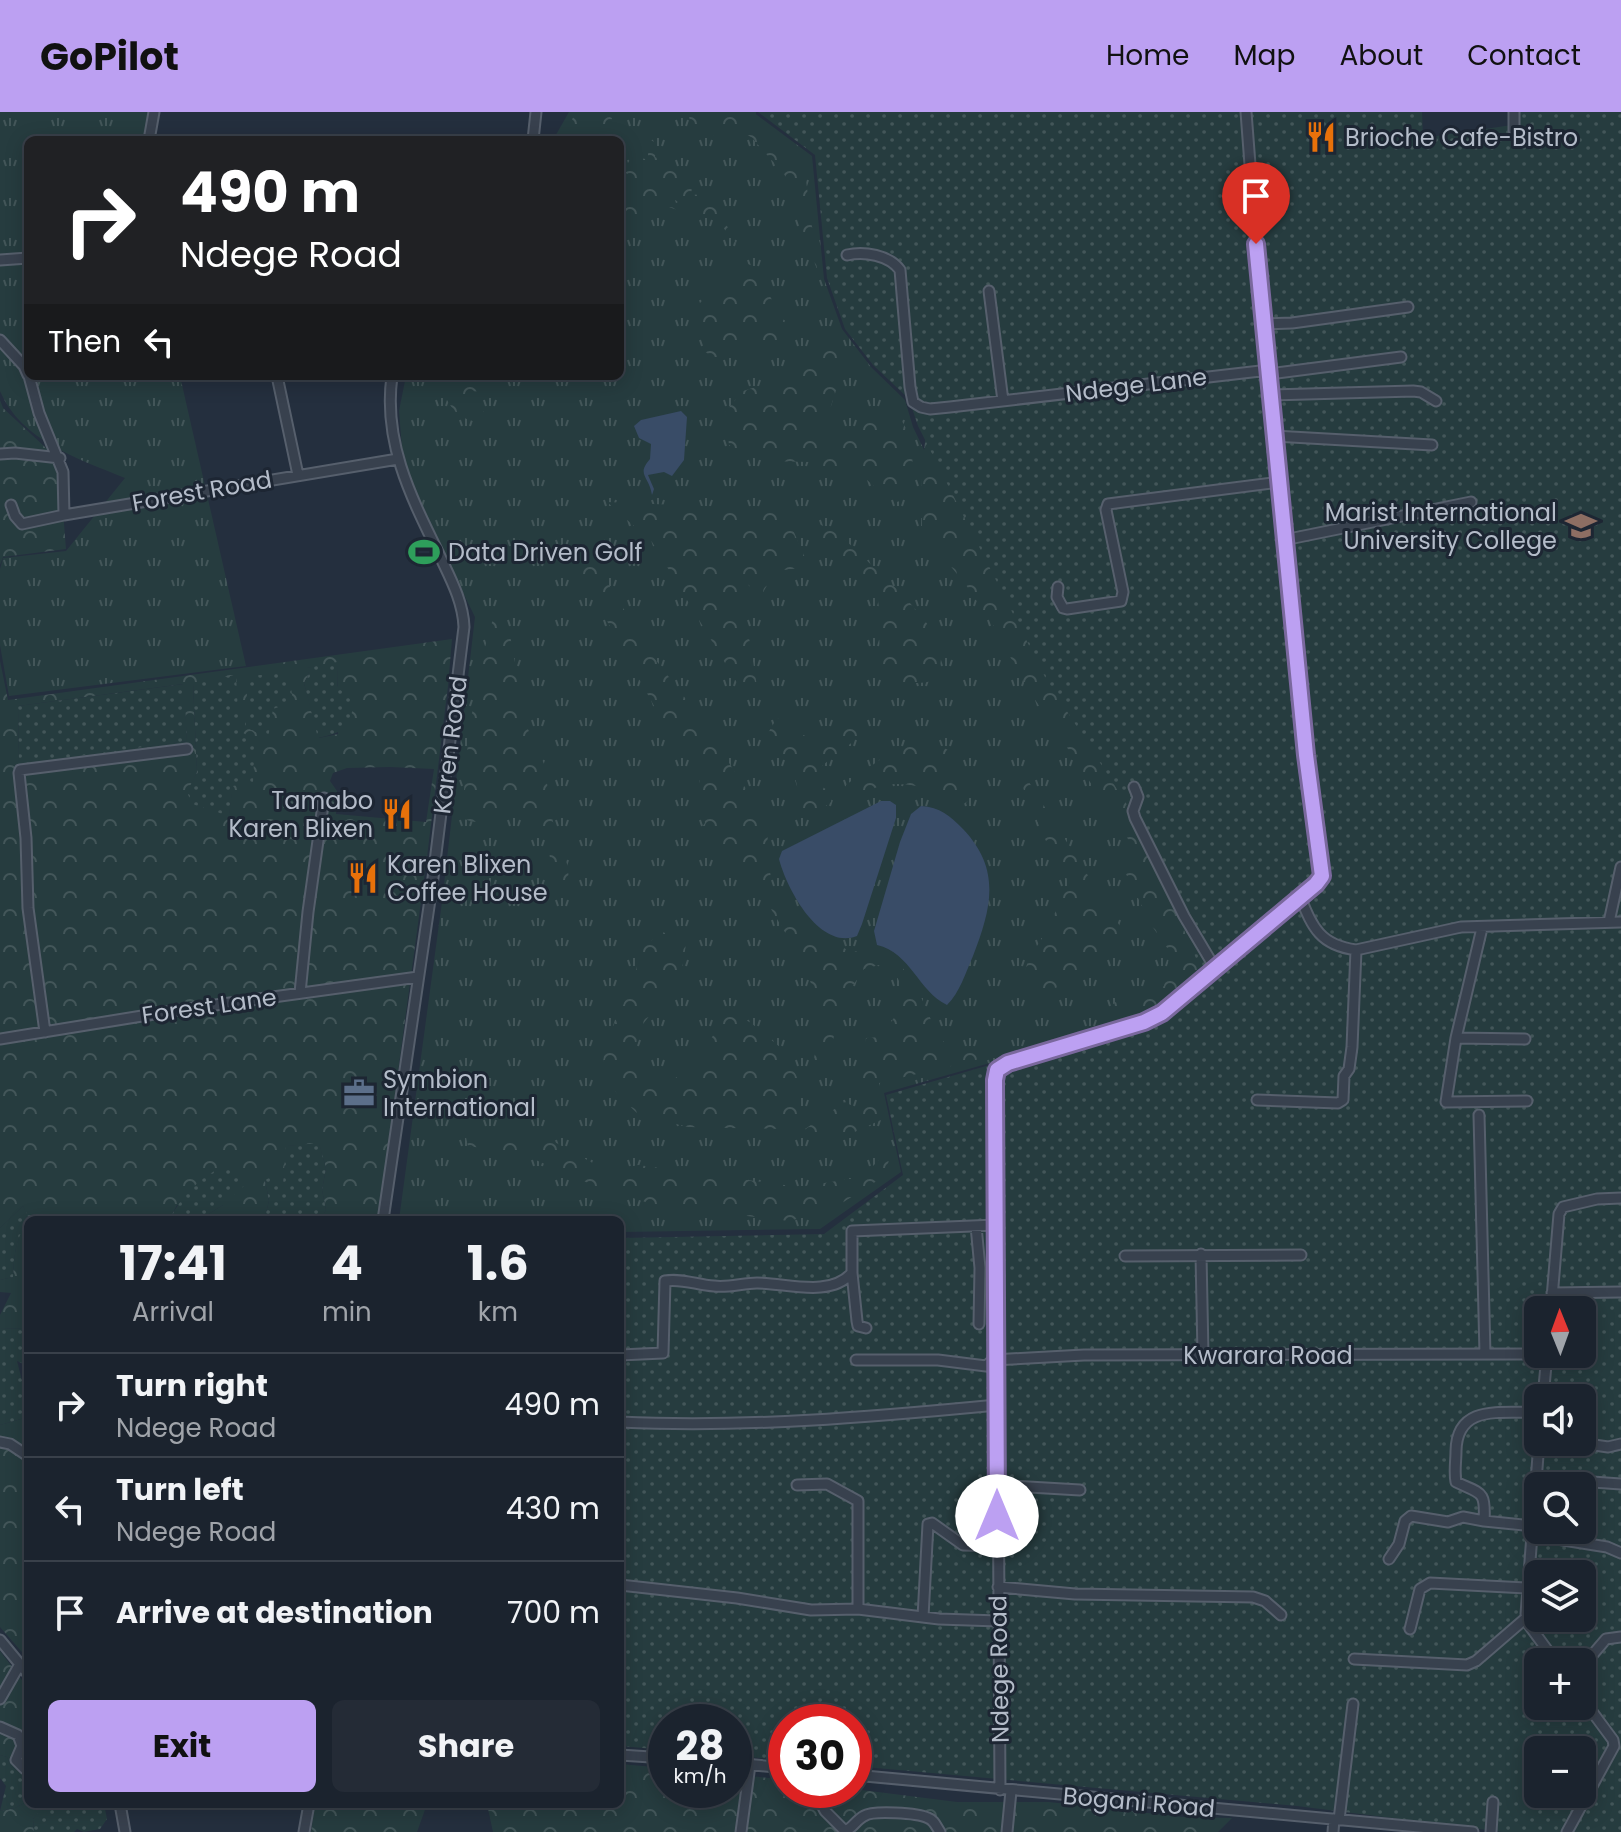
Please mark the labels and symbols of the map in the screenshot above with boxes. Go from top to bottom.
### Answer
restaurant icon: Brioche Cafe-Bistro [1304,120,1338,154]
place label: Brioche Cafe-Bistro [1345,121,1578,154]
pin [1222,162,1290,244]
street label: Ndege Lane [1063,360,1209,410]
street label: Forest Road [130,462,274,520]
place label: Marist International University College [1325,496,1557,557]
school or university icon: Marist International University College [1564,509,1598,543]
sports icon: Data Driven Golf [407,535,441,569]
place label: Data Driven Golf [448,536,642,569]
street label: Karen Road [425,674,475,816]
place label: Tamabo Karen Blixen [229,784,373,845]
restaurant icon: Tamabo Karen Blixen [380,797,414,831]
place label: Karen Blixen Coffee House [387,848,548,909]
restaurant icon: Karen Blixen Coffee House [346,861,380,895]
street label: Forest Lane [139,980,279,1032]
place label: Symbion International [383,1063,536,1124]
office icon: Symbion International [342,1076,376,1110]
north arrow [1524,1296,1596,1368]
street label: Kwarara Road [1183,1339,1353,1372]
position arrow [955,1474,1039,1558]
street label: Ndege Road [981,1595,1017,1743]
speed limit sign: 30 [768,1704,872,1808]
street label: Bogani Road [1062,1779,1216,1825]

